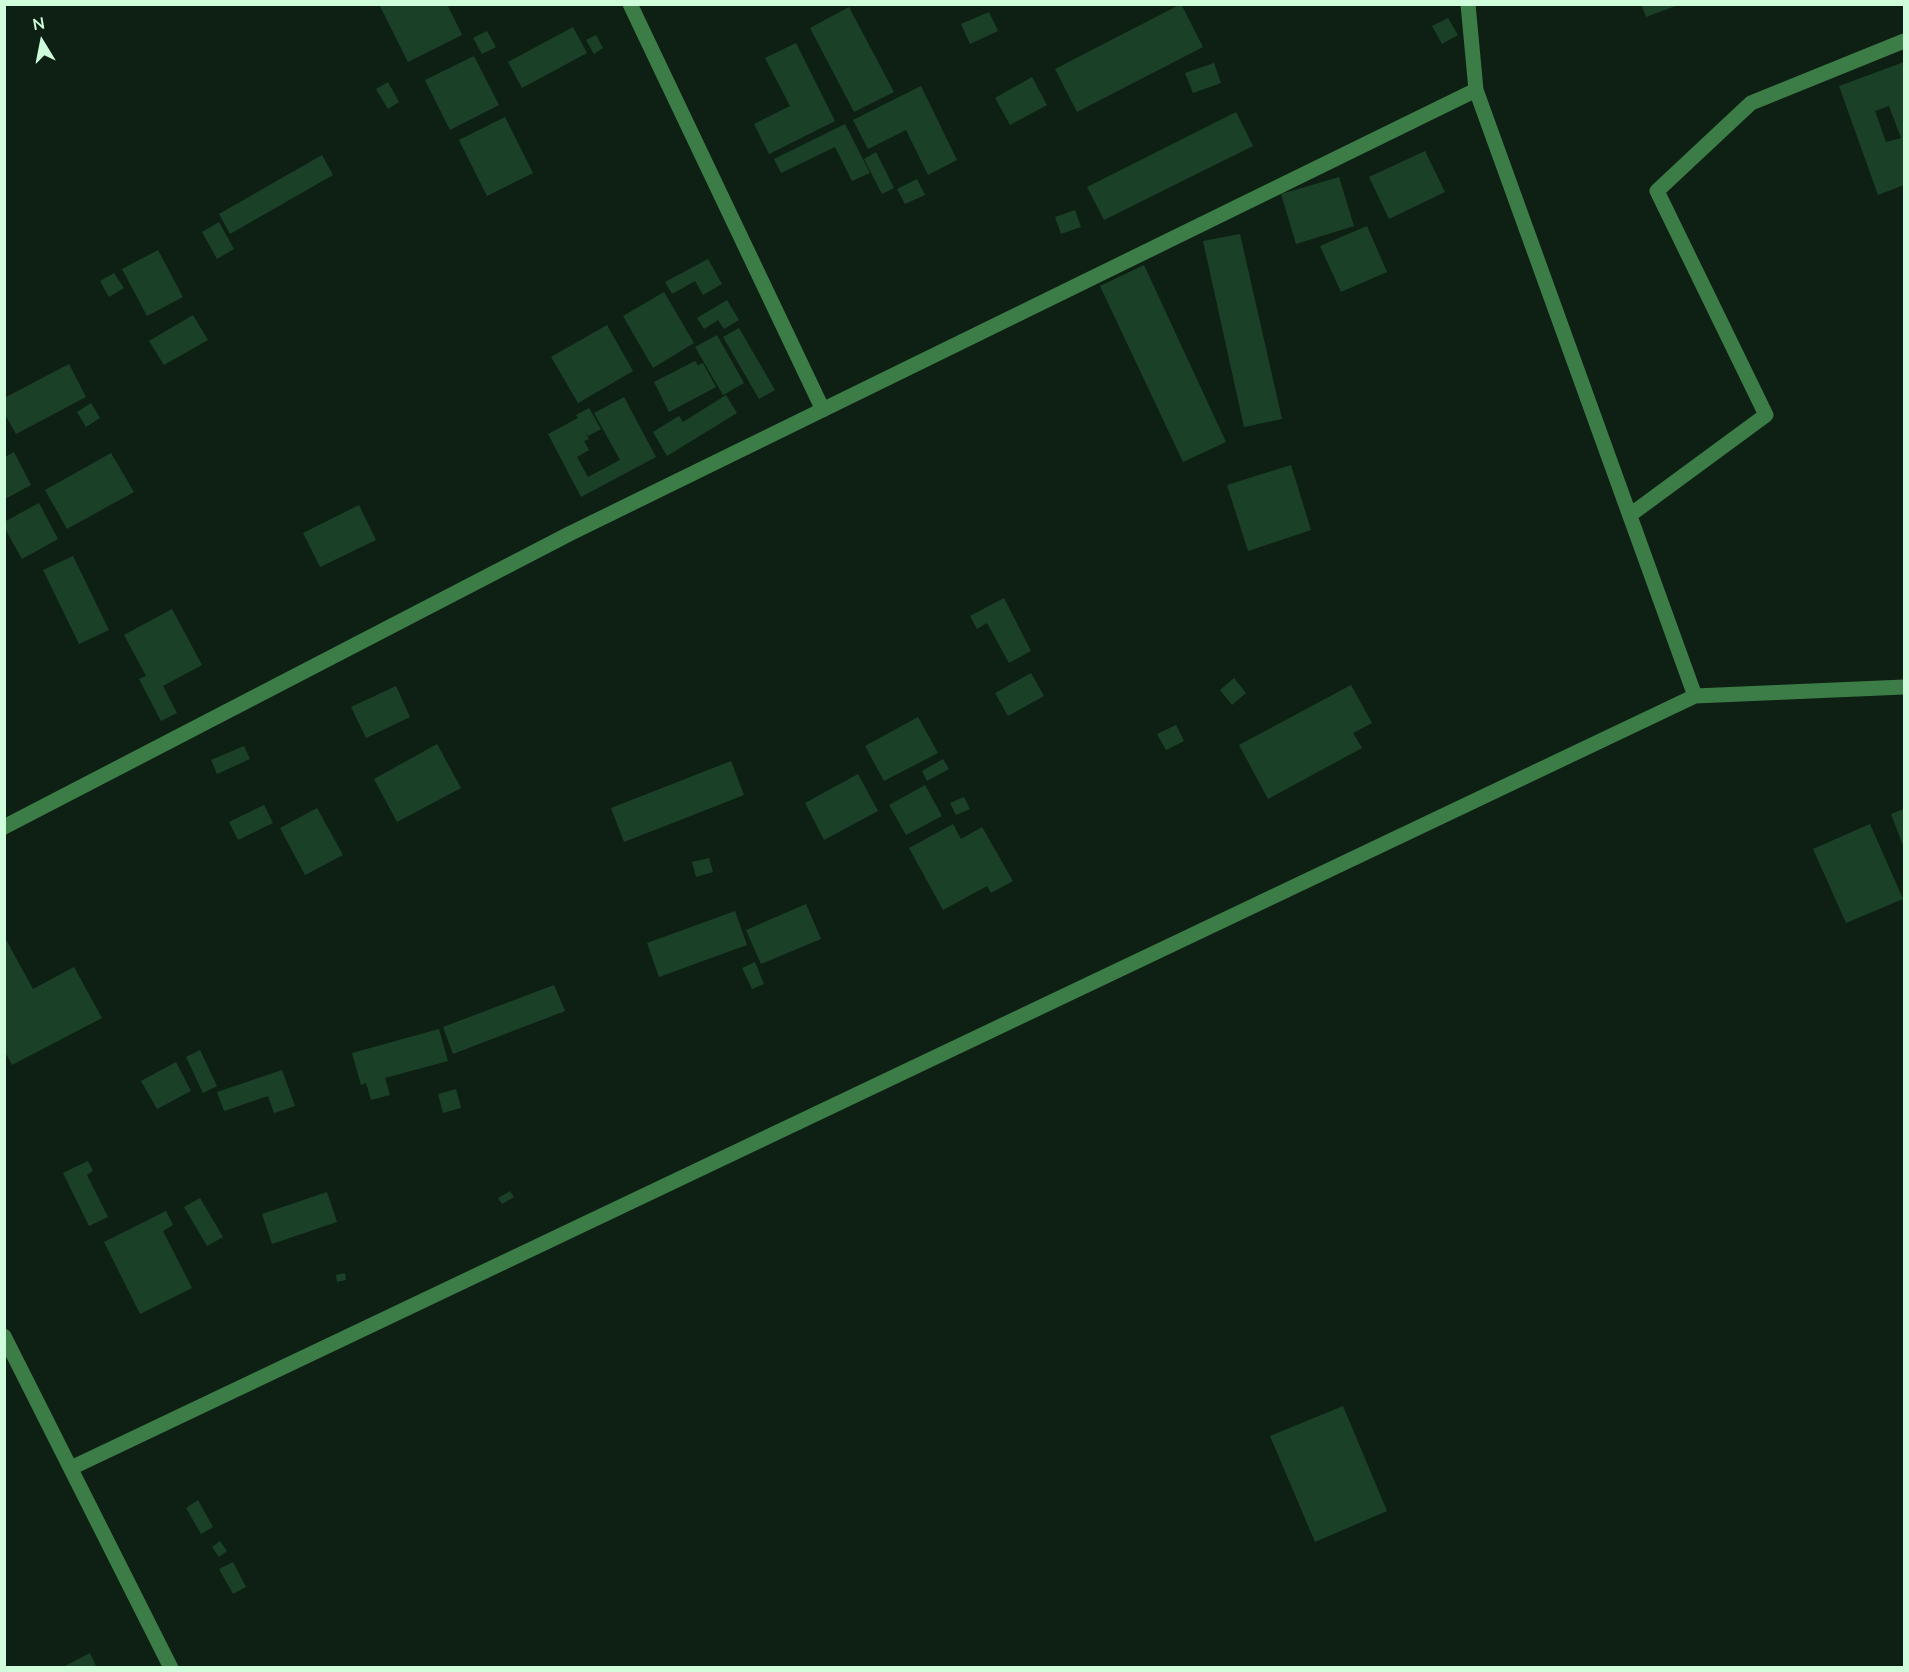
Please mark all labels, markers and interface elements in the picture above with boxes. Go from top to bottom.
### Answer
north arrow [12,12,72,72]
text: N [31,12,47,36]

